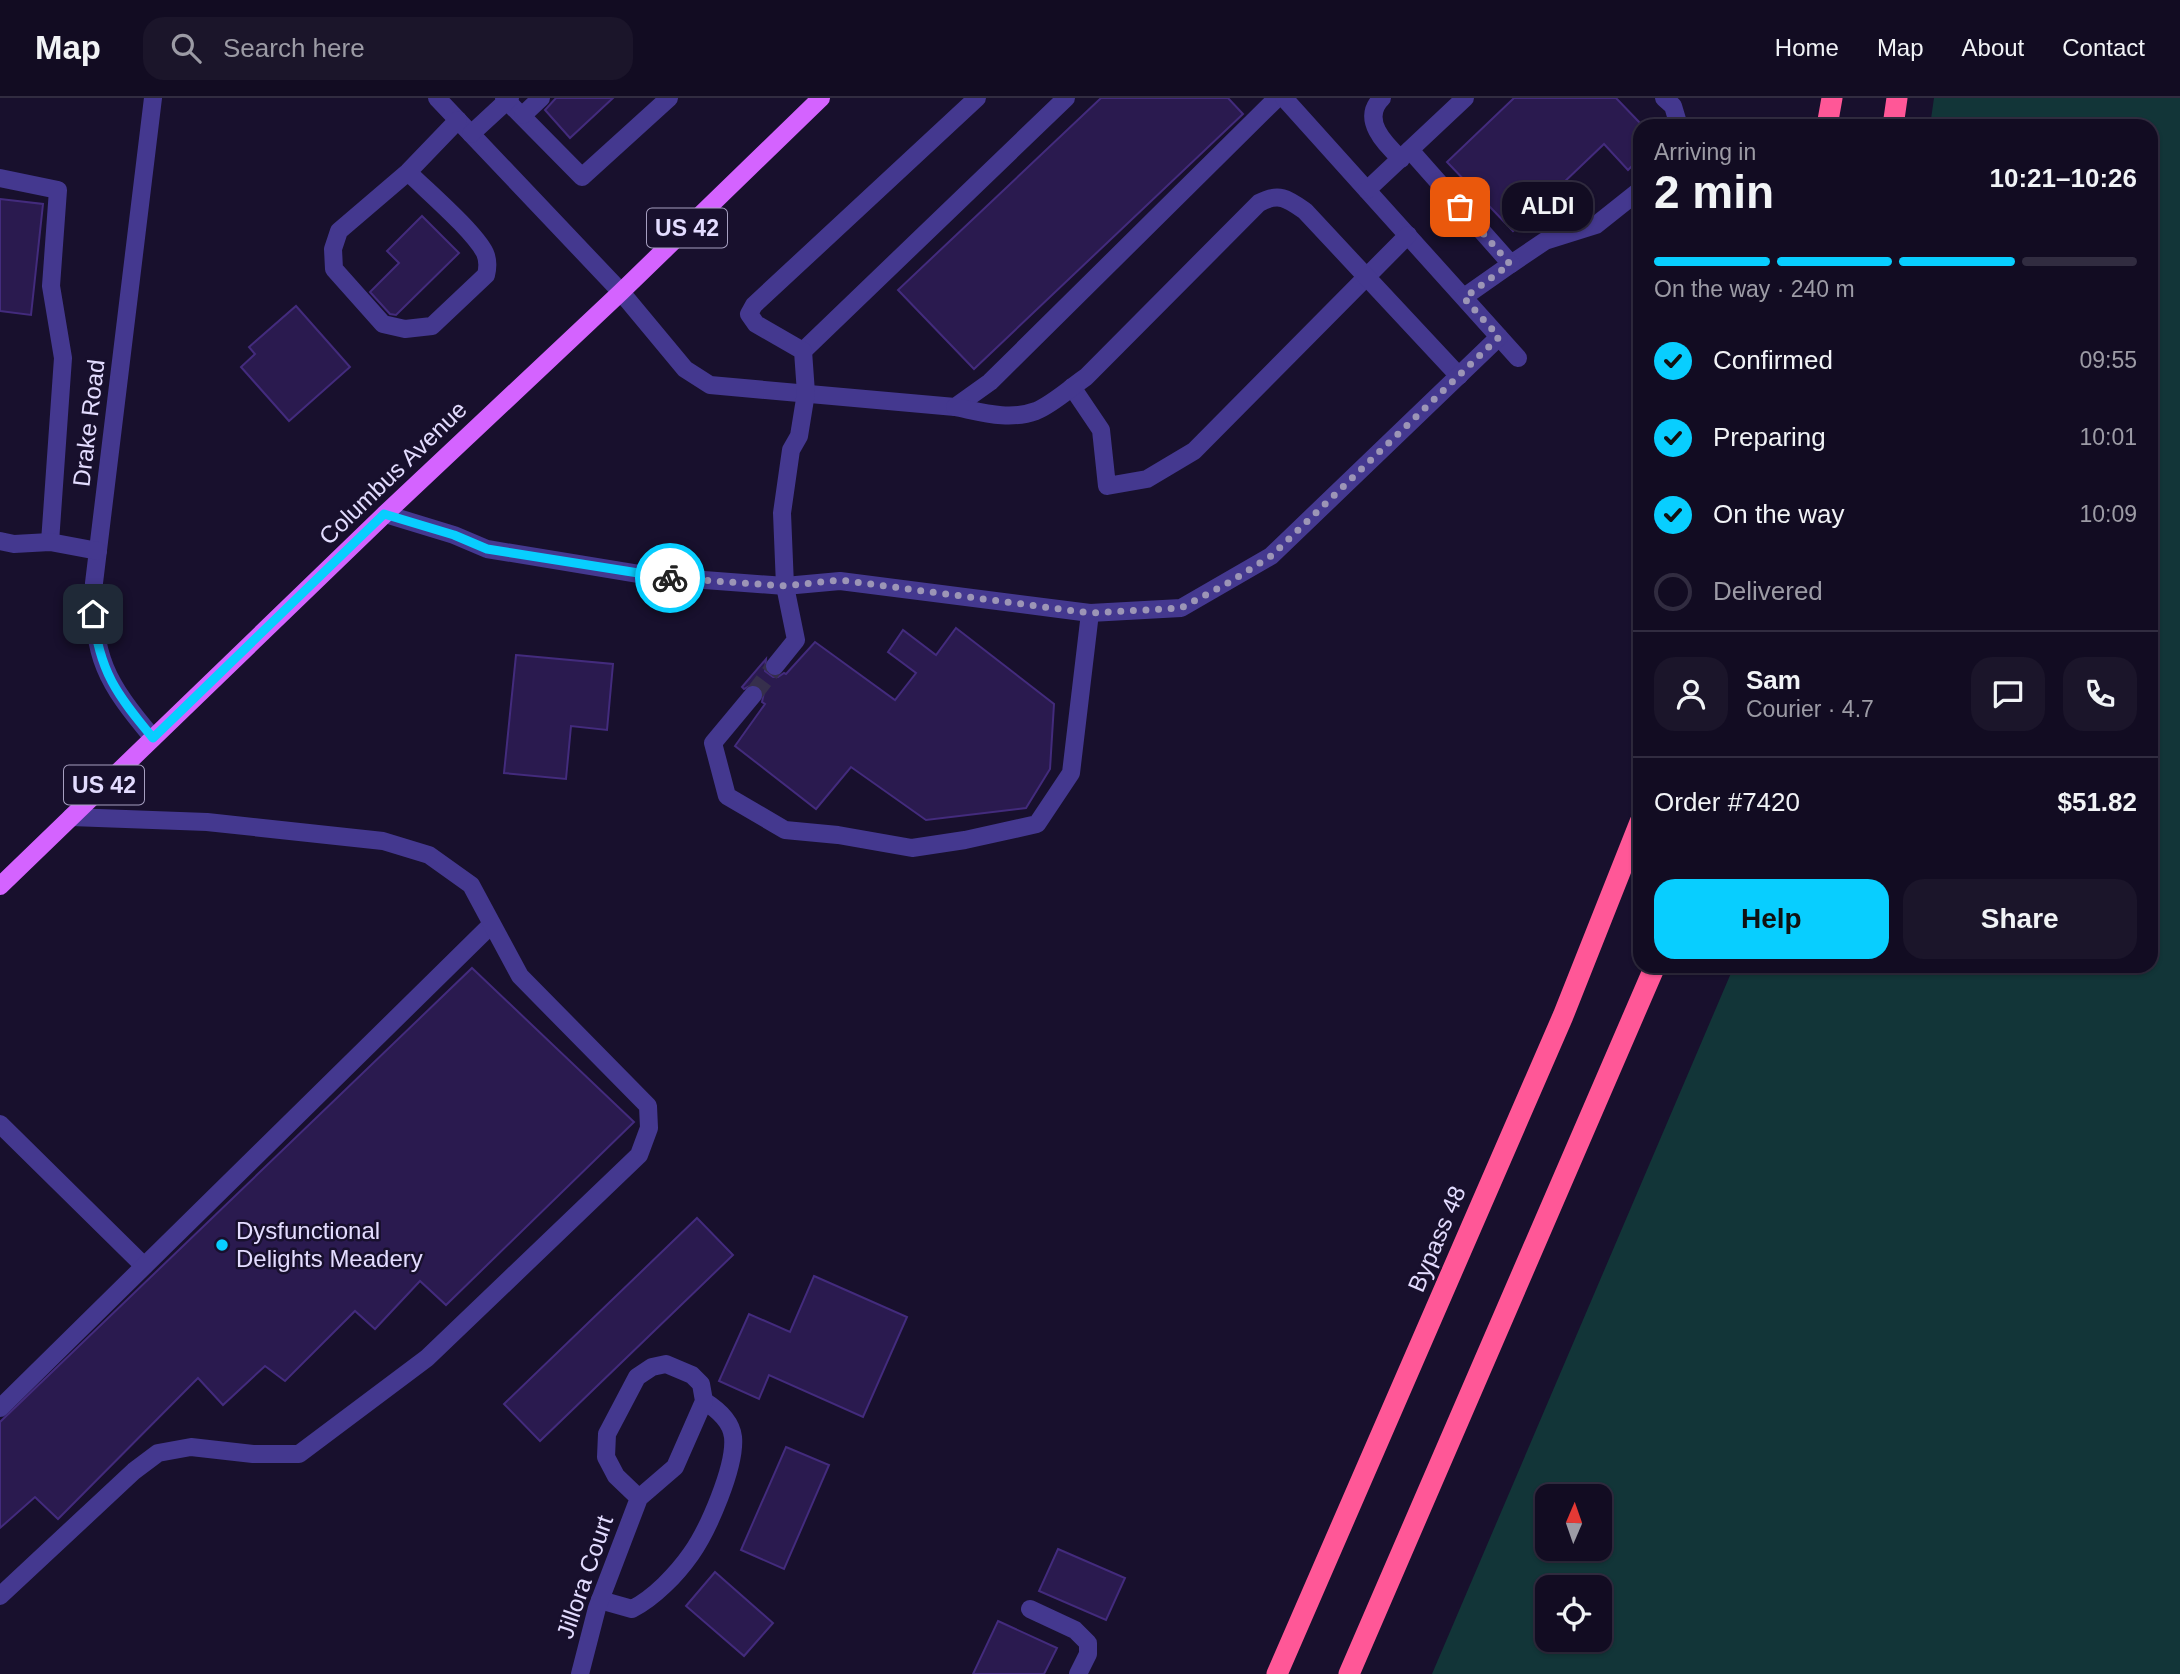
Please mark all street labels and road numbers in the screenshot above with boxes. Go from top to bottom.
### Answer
road number: US 42 [647,209,727,248]
street label: Drake Road [67,358,110,488]
street label: Columbus Avenue [313,395,472,550]
road number: US 42 [64,765,144,804]
street label: Bypass 48 [1402,1182,1471,1296]
street label: Jillora Court [551,1512,618,1642]

